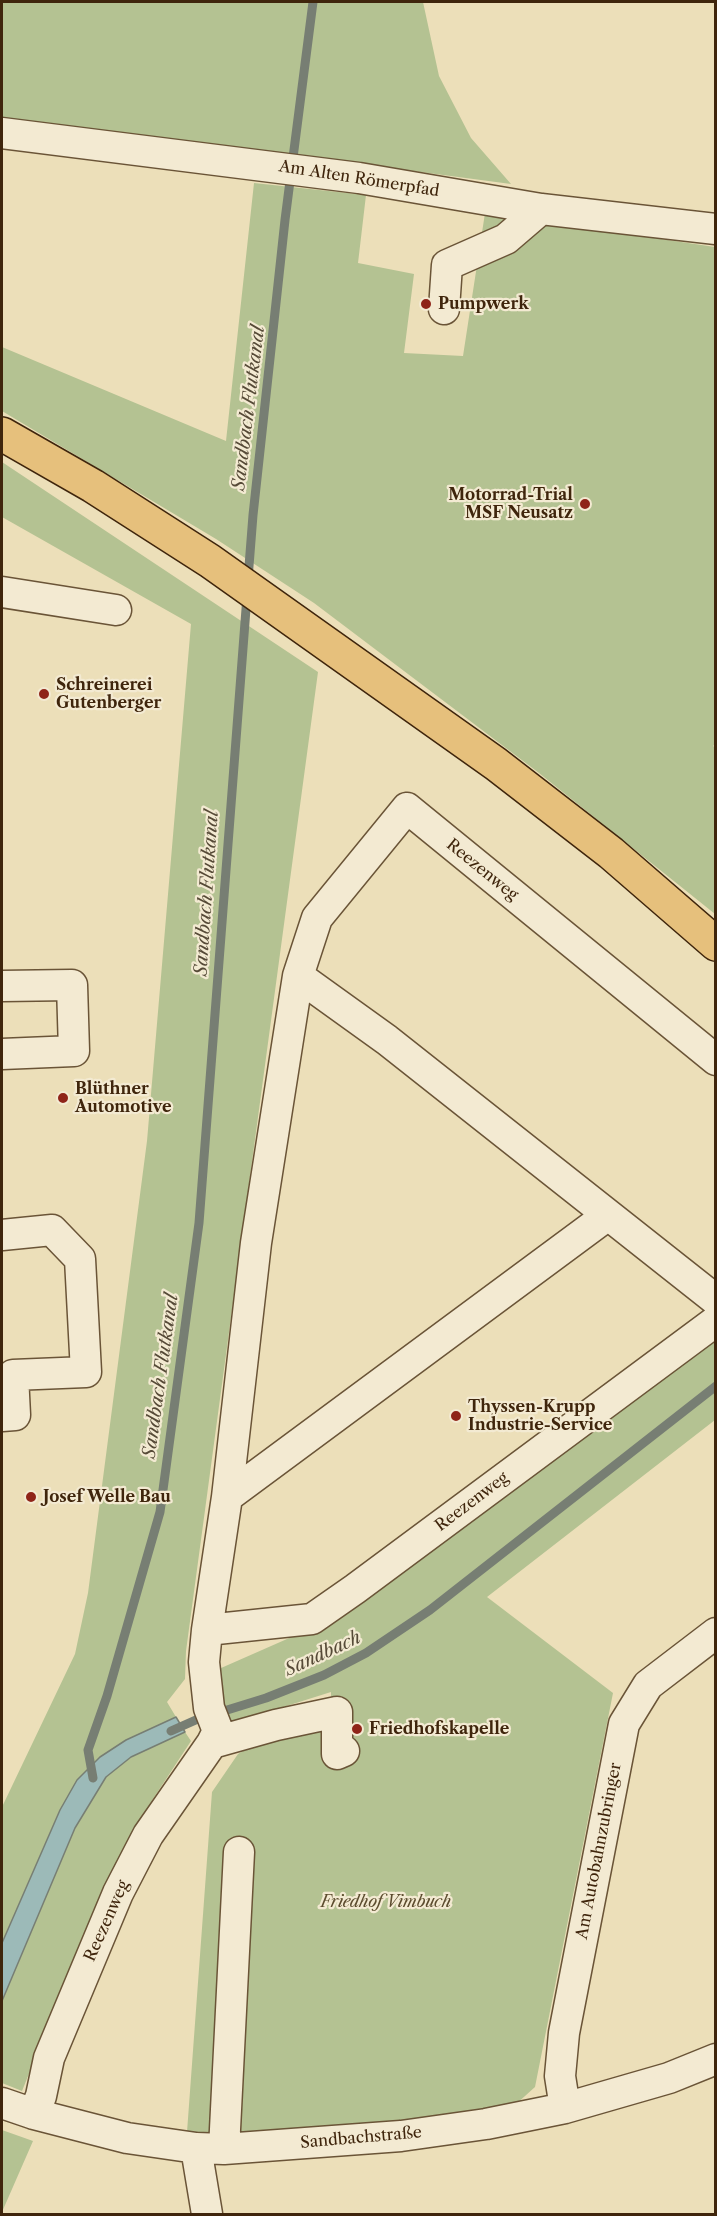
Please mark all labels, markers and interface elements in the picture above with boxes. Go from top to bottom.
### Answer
street label: Am Alten Römerpfad [277,157,441,201]
place label: Pumpwerk [438,294,529,314]
marker: Pumpwerk [419,297,433,311]
water label: Sandbach Flutkanal [228,324,270,492]
place label: Motorrad-Trial MSF Neusatz [448,485,573,523]
marker: Motorrad-Trial MSF Neusatz [578,497,592,511]
place label: Schreinerei Gutenberger [56,675,161,713]
marker: Schreinerei Gutenberger [37,687,51,701]
water label: Sandbach Flutkanal [190,809,224,977]
street label: Reezenweg [442,835,522,905]
place label: Blüthner Automotive [75,1079,171,1117]
marker: Blüthner Automotive [56,1091,70,1105]
water label: Sandbach Flutkanal [139,1292,183,1460]
place label: Thyssen-Krupp Industrie-Service [468,1397,612,1435]
marker: Thyssen-Krupp Industrie-Service [449,1409,463,1423]
street label: Reezenweg [432,1468,512,1536]
place label: Josef Welle Bau [43,1487,171,1507]
marker: Josef Welle Bau [24,1490,38,1504]
water label: Sandbach [282,1627,364,1681]
place label: Friedhofskapelle [369,1719,509,1739]
marker: Friedhofskapelle [350,1722,364,1736]
street label: Am Autobahnzubringer [572,1761,626,1941]
street label: Reezenweg [81,1878,133,1964]
park label: Friedhof Vimbuch [321,1892,451,1912]
street label: Sandbachstraße [299,2123,423,2153]

